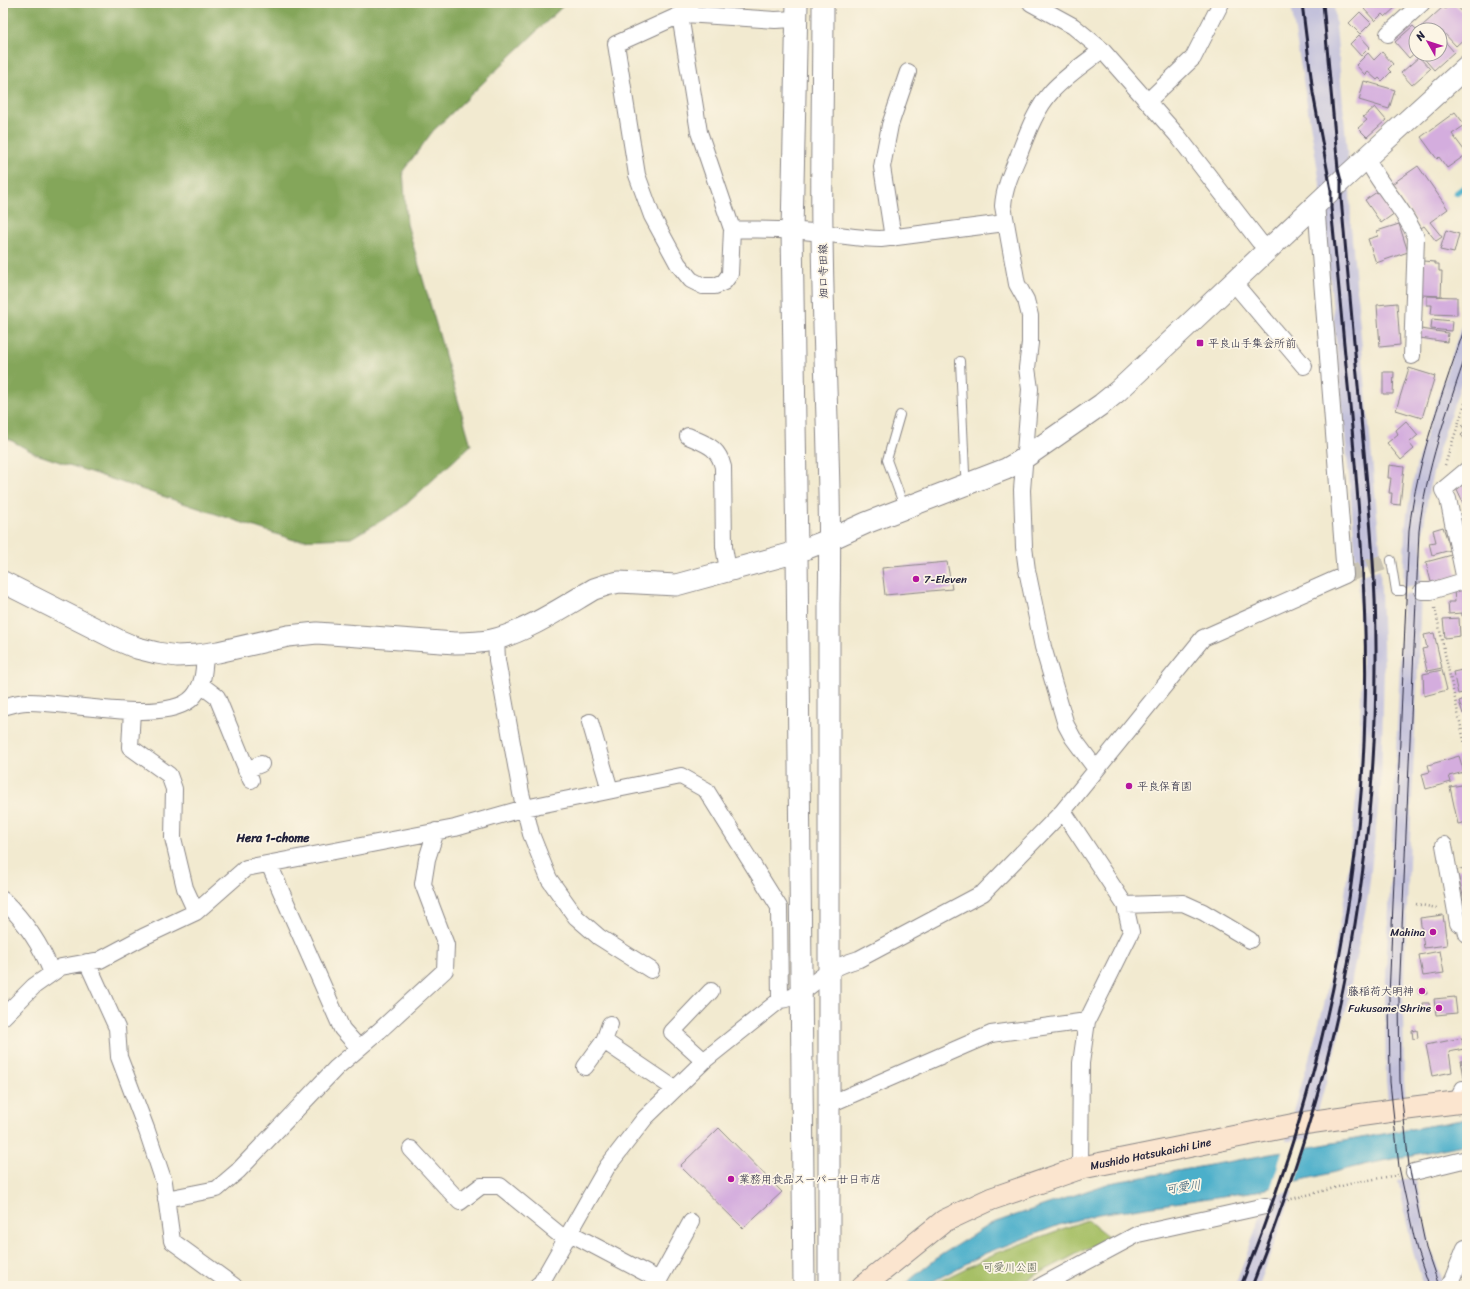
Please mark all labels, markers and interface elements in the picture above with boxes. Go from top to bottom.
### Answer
north arrow [1408,22,1448,62]
text: N [1410,27,1431,46]
street label: 畑口寺田線 [814,243,833,299]
place label: 平良山手集会所前 [1208,334,1296,353]
marker: 平良山手集会所前 [1195,338,1205,348]
place label: 7-Eleven [924,570,967,589]
marker: 7-Eleven [911,574,921,584]
place label: 平良保育園 [1137,777,1192,796]
marker: 平良保育園 [1124,781,1134,791]
district label: Hera 1-chome [235,827,310,849]
place label: Mahina [1390,923,1425,942]
marker: Mahina [1428,927,1438,937]
place label: 藤稲荷大明神 [1348,982,1414,1001]
marker: 藤稲荷大明神 [1417,986,1427,996]
place label: Fukusame Shrine [1348,999,1432,1018]
marker: Fukusame Shrine [1434,1003,1444,1013]
street label: Mushido Hatsukaichi Line [1088,1133,1213,1176]
place label: 業務用食品スーパー廿日市店 [739,1170,882,1189]
marker: 業務用食品スーパー廿日市店 [726,1174,736,1184]
water label: 可愛川 [1164,1174,1202,1200]
park label: 可愛川公園 [983,1258,1038,1277]

